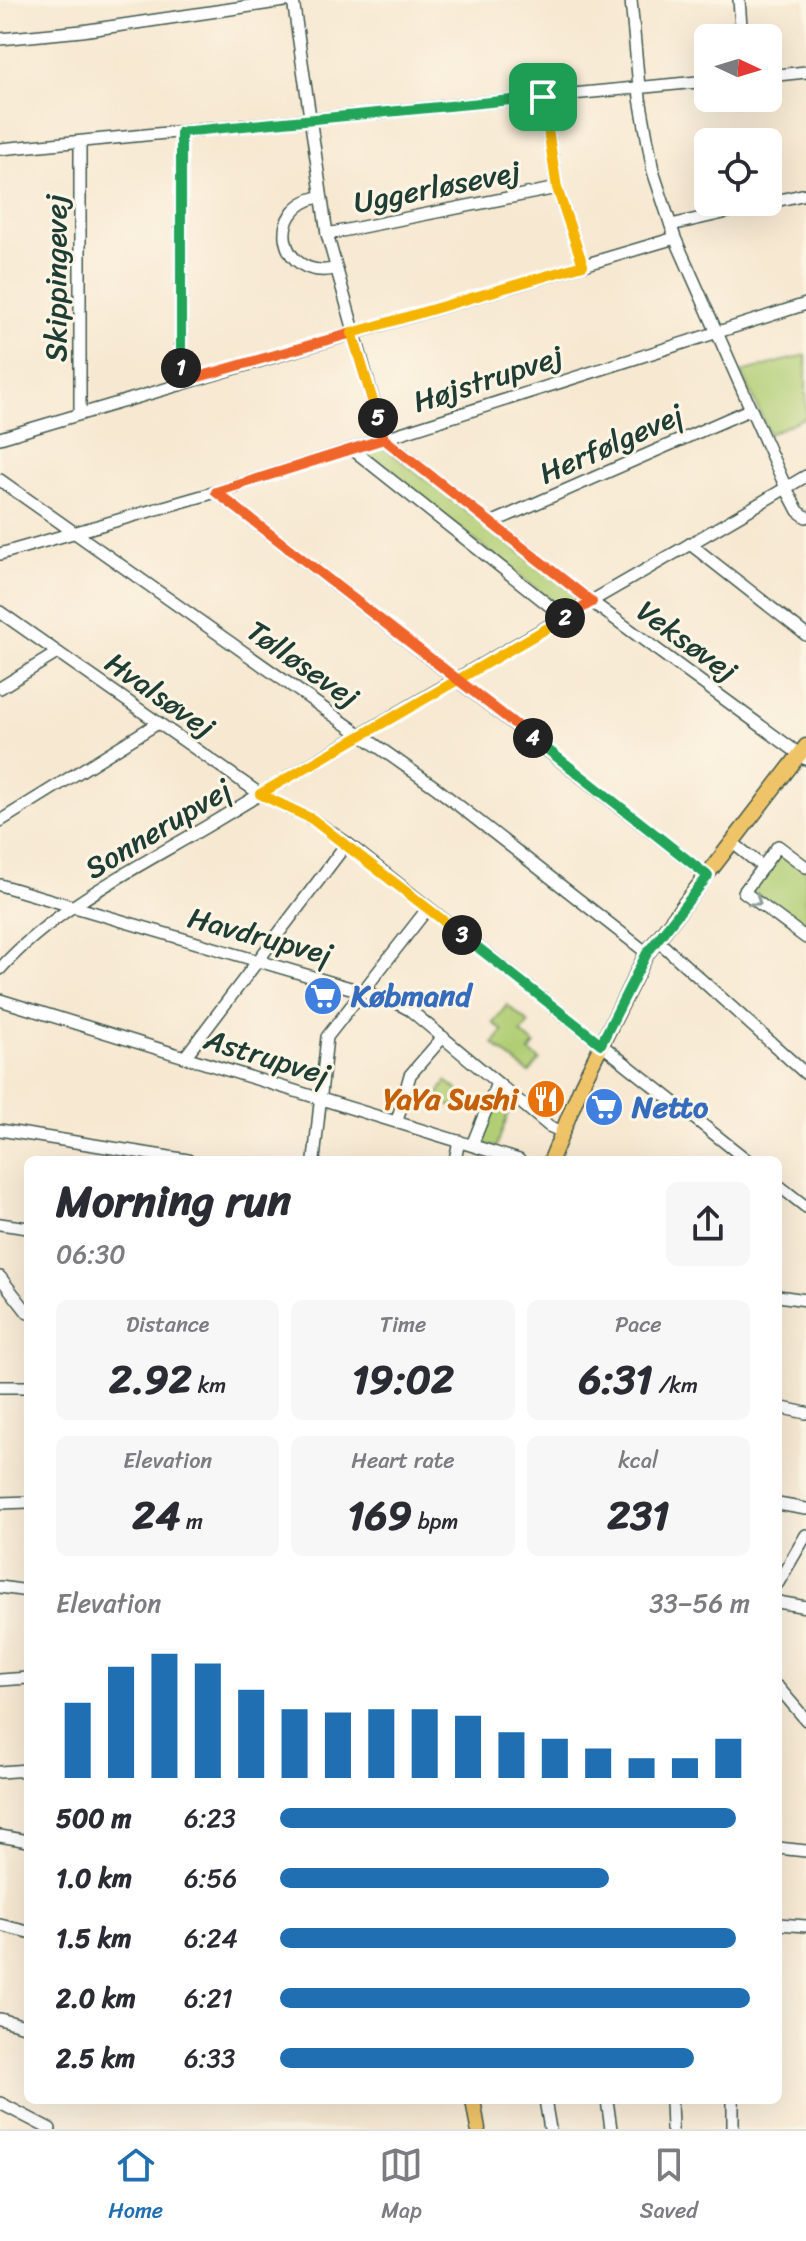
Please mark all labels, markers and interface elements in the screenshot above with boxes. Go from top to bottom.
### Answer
north arrow [694,24,782,112]
map controls [694,24,782,216]
pin [509,63,577,131]
icon: arrive [521,75,565,119]
button: locate [694,128,782,216]
street label: Uggerløsevej [349,144,525,230]
street label: Skippingevej [29,194,83,362]
street label: Højstrupvej [406,329,571,429]
pin: 1 [161,348,201,388]
text: 1 [176,348,186,387]
street label: Herfølgevej [530,388,693,500]
pin: 5 [358,398,398,438]
text: 5 [371,398,385,437]
street label: Veksøvej [625,585,750,697]
pin: 2 [545,598,585,638]
text: 2 [559,598,571,637]
street label: Tølløsevej [235,605,371,723]
street label: Hvalsøvej [93,637,227,753]
pin: 4 [513,718,553,758]
text: 4 [526,718,540,757]
street label: Sonnerupvej [74,763,243,894]
street label: Havdrupvej [182,891,339,981]
one-way arrow [747,891,762,905]
pin: 3 [442,915,482,955]
text: 3 [456,915,468,954]
place label: Købmand [350,969,474,1023]
supermarket icon: Købmand [302,975,344,1017]
street label: Astrupvej [196,1012,338,1102]
place label: YaYa Sushi [383,1072,520,1126]
restaurant icon: YaYa Sushi [525,1078,567,1120]
place label: Netto [631,1080,709,1134]
supermarket icon: Netto [583,1086,625,1128]
text: Morning run [56,1162,291,1240]
button: share [666,1182,750,1266]
text: 06:30 [56,1231,126,1277]
text: Distance [126,1305,209,1344]
text: Time [380,1305,426,1344]
text: Pace [615,1305,662,1344]
text: 2.92 [109,1344,192,1415]
text: 19:02 [352,1344,454,1415]
text: 6:31 [579,1344,653,1415]
text: km [192,1366,226,1405]
text: /km [653,1366,698,1405]
text: Elevation [123,1441,212,1480]
text: Heart rate [351,1441,455,1480]
text: kcal [618,1441,658,1480]
text: 24 [132,1480,180,1551]
text: 169 [348,1480,412,1551]
text: 231 [607,1480,669,1551]
text: m [180,1502,203,1541]
text: bpm [412,1502,458,1541]
text: Elevation [56,1580,161,1626]
text: 33–56 m [649,1580,750,1626]
text: 500 m [56,1795,131,1841]
text: 6:23 [184,1795,236,1841]
text: 1.0 km [56,1855,132,1901]
text: 6:56 [184,1855,237,1901]
text: 1.5 km [56,1915,131,1961]
text: 6:24 [184,1915,238,1961]
text: 2.0 km [56,1975,136,2021]
text: 6:21 [184,1975,233,2021]
text: 2.5 km [56,2035,135,2081]
text: 6:33 [184,2035,235,2081]
tab: Home [108,2143,163,2230]
tab: Map [379,2143,423,2230]
tab: Saved [640,2143,698,2230]

